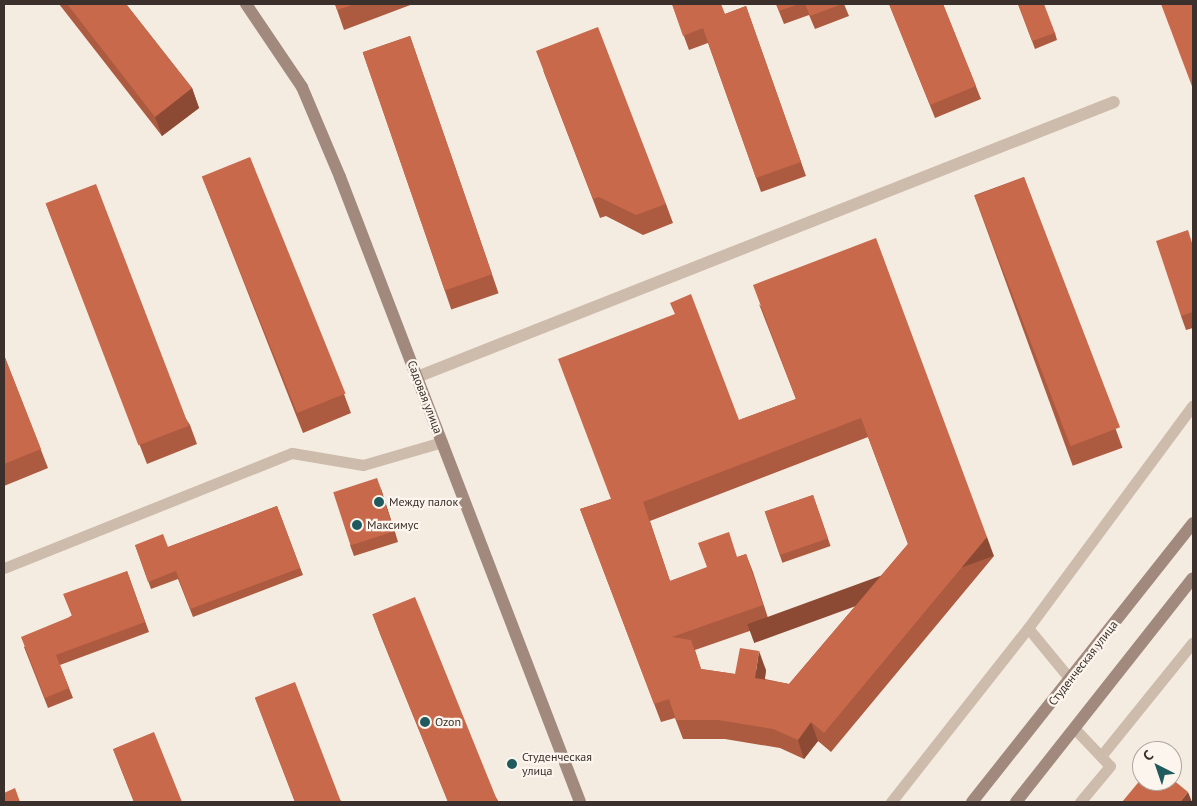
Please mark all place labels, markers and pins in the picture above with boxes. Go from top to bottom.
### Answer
place label: Между палок [389,495,459,509]
marker: Между палок [373,496,385,508]
place label: Максимус [367,518,419,532]
marker: Максимус [351,519,363,531]
place label: Ozon [435,715,461,729]
marker: Ozon [419,716,431,728]
place label: Студенческая улица [522,750,592,778]
marker: Студенческая улица [506,758,518,770]

